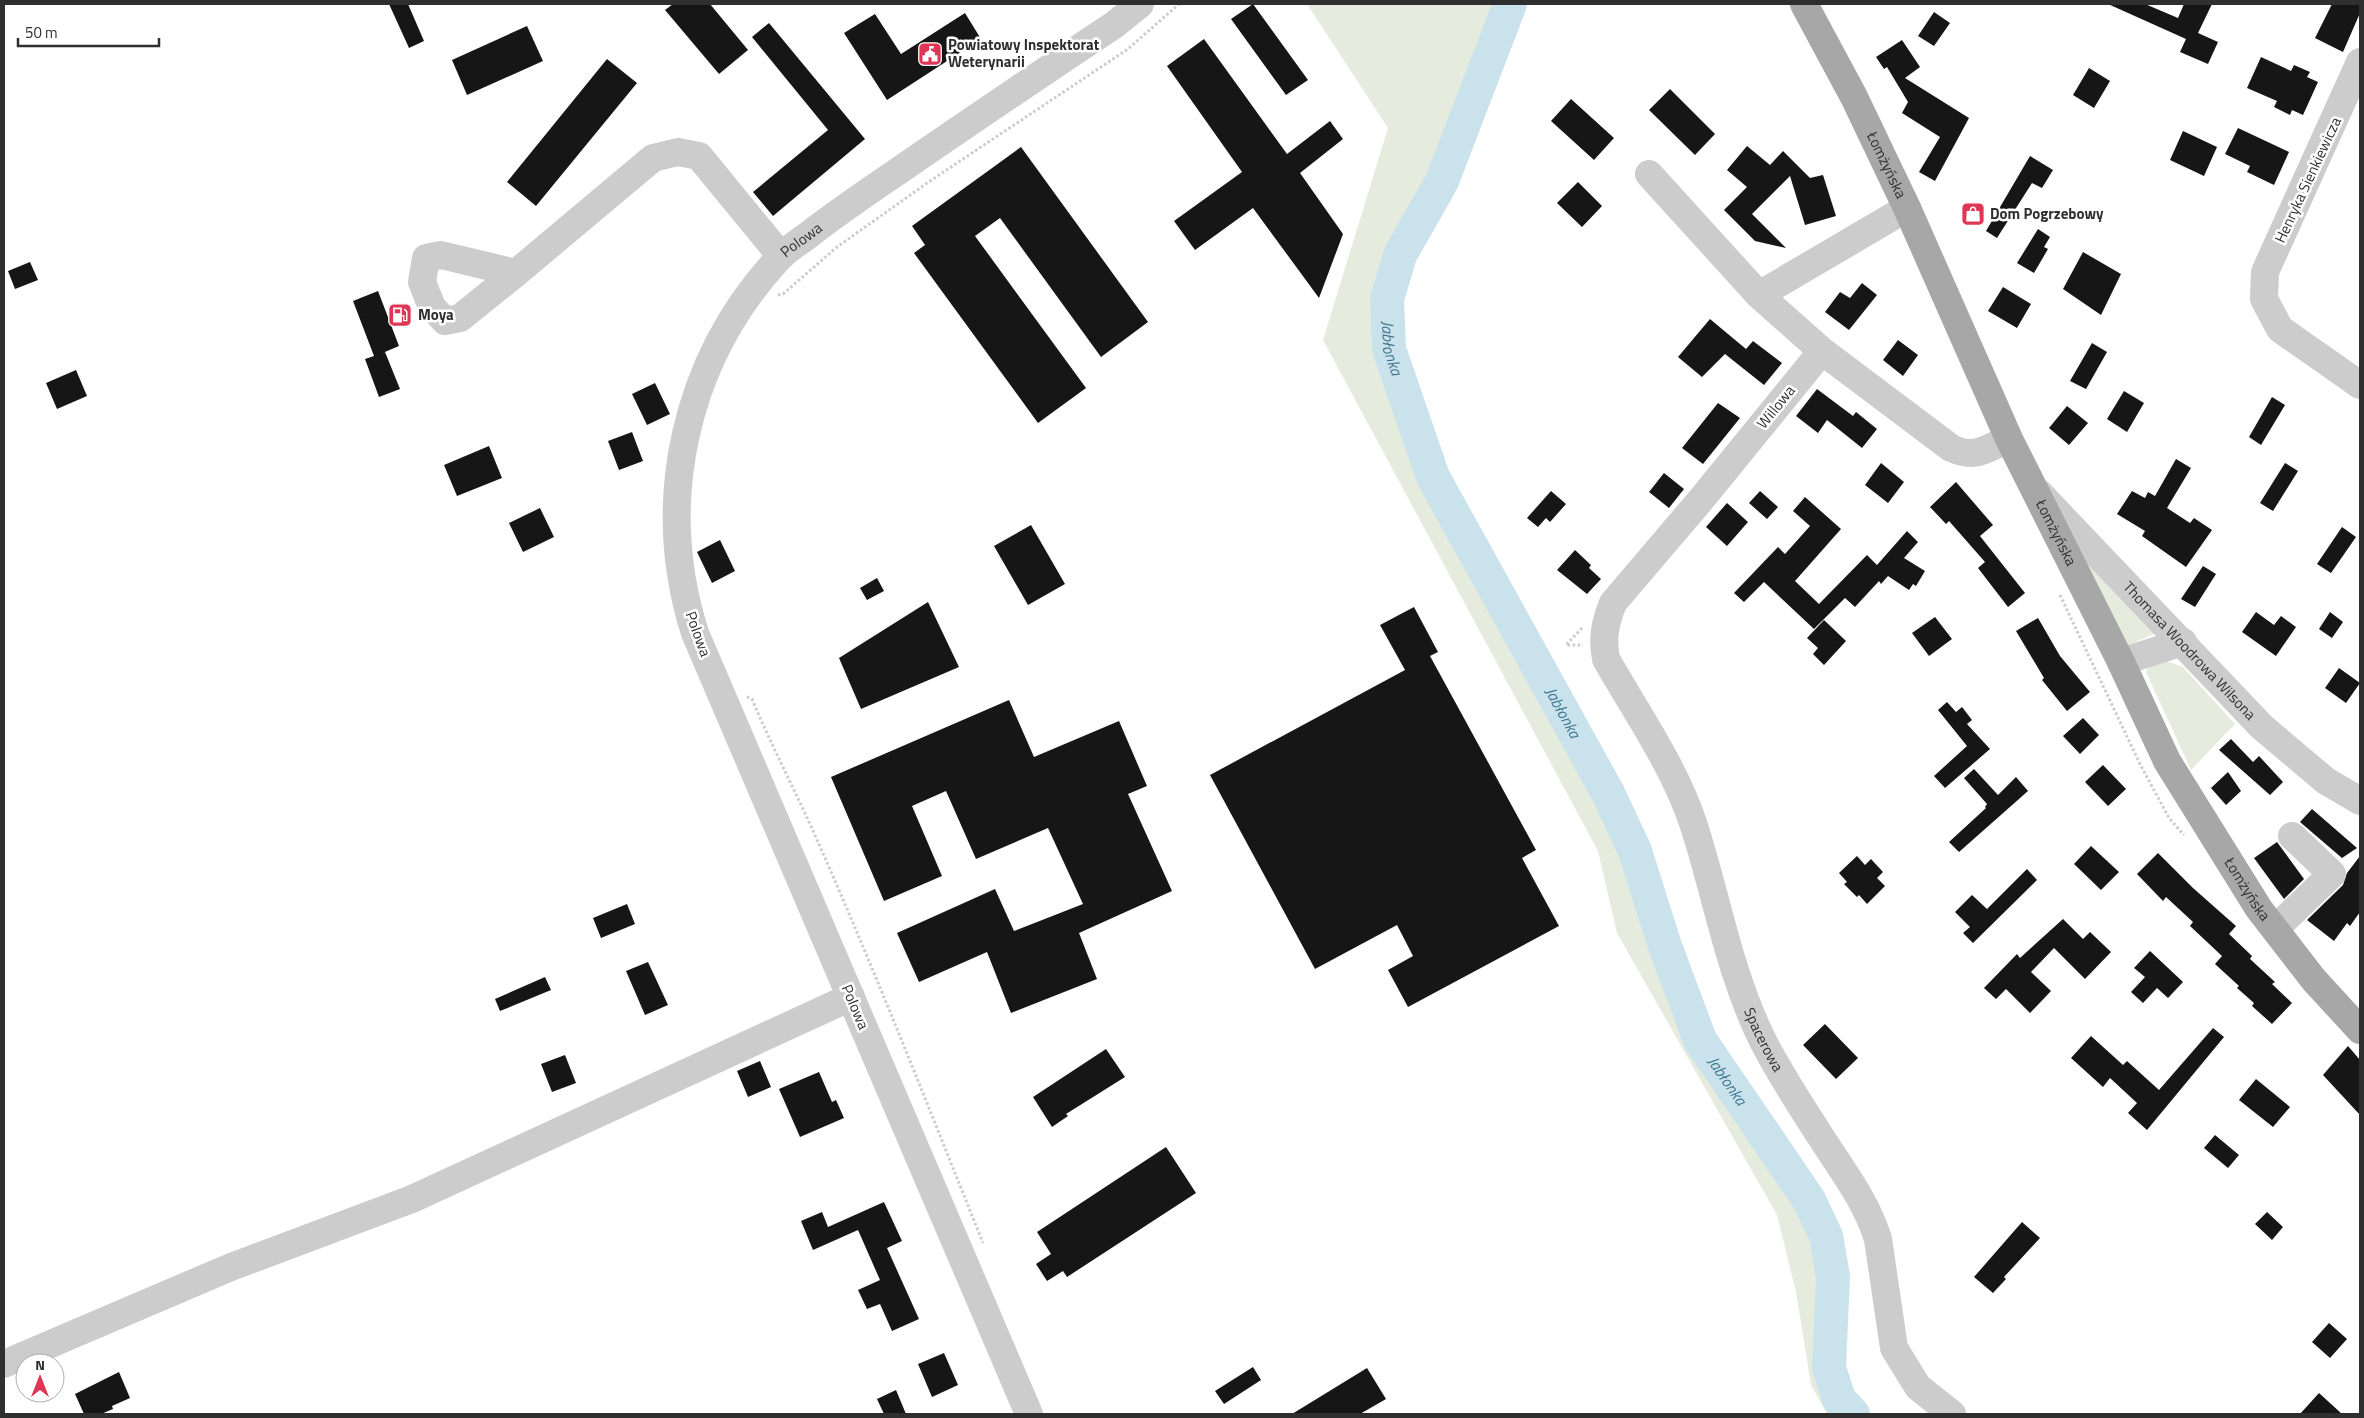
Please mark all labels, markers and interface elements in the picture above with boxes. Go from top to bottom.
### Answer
scale bar [18,15,159,47]
text: 50 m [25,21,58,44]
place label: Powiatowy Inspektorat Weterynarii [948,33,1100,73]
public building icon: Powiatowy Inspektorat Weterynarii [917,41,943,67]
street label: Henryka Sienkiewicza [2268,113,2347,247]
street label: Łomżyńska [1861,127,1913,202]
shop icon: Dom Pogrzebowy [1960,201,1986,227]
place label: Dom Pogrzebowy [1990,202,2104,225]
street label: Polowa [775,216,827,263]
fuel station icon: Moya [387,302,413,328]
place label: Moya [418,303,454,326]
water label: Jabłonka [1376,320,1409,379]
street label: Willowa [1751,380,1801,433]
street label: Łomżyńska [2030,495,2083,570]
street label: Thomasa Woodrowa Wilsona [2118,576,2262,725]
street label: Polowa [680,608,717,660]
water label: Jabłonka [1539,682,1588,743]
street label: Łomżyńska [2218,852,2277,926]
street label: Polowa [836,981,875,1033]
street label: Spacerowa [1738,1004,1790,1076]
water label: Jabłonka [1702,1051,1754,1111]
north arrow [15,1353,65,1403]
text: N [35,1354,45,1375]

